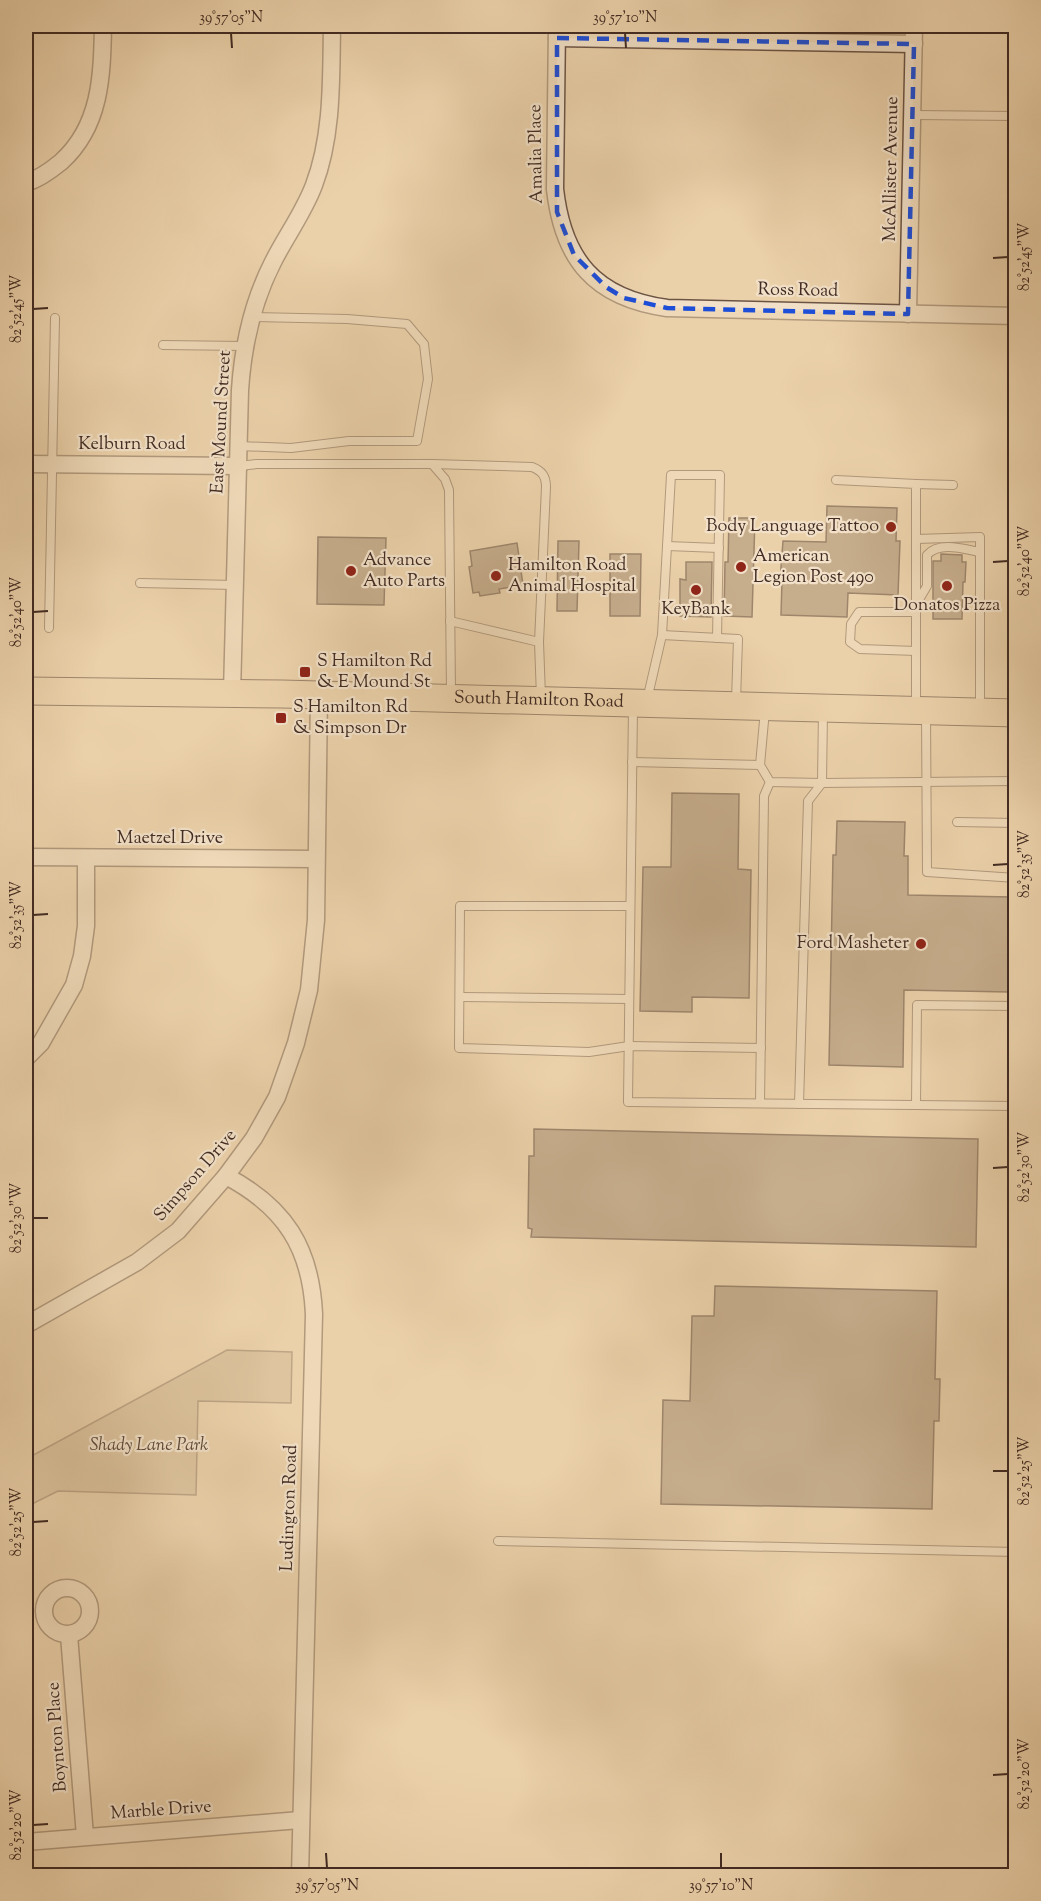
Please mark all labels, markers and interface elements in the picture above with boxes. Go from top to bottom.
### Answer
text: 39°57'05"N [199,8,263,29]
text: 39°57'10"N [593,8,657,29]
street label: McAllister Avenue [878,96,906,242]
street label: Amalia Place [523,104,551,204]
text: 82°52'45"W [1015,223,1036,291]
text: 82°52'45"W [7,275,28,343]
street label: Ross Road [757,277,839,305]
street label: East Mound Street [205,350,239,494]
street label: Kelburn Road [78,432,186,458]
place label: Body Language Tattoo [706,514,879,540]
marker: Body Language Tattoo [884,520,898,534]
text: 82°52'40"W [1015,526,1036,596]
place label: American Legion Post 490 [753,544,874,591]
place label: Advance Auto Parts [363,548,445,595]
place label: Hamilton Road Animal Hospital [508,553,636,600]
marker: American Legion Post 490 [734,560,748,574]
marker: Advance Auto Parts [344,564,358,578]
marker: Hamilton Road Animal Hospital [489,569,503,583]
text: 82°52'40"W [7,577,28,647]
marker: Donatos Pizza [940,579,954,593]
marker: KeyBank [689,583,703,597]
place label: Donatos Pizza [894,593,1000,619]
place label: KeyBank [661,597,731,623]
place label: S Hamilton Rd & E Mound St [317,649,432,696]
marker: S Hamilton Rd & E Mound St [298,665,312,679]
street label: South Hamilton Road [454,685,624,716]
place label: S Hamilton Rd & Simpson Dr [293,695,408,742]
marker: S Hamilton Rd & Simpson Dr [274,711,288,725]
street label: Maetzel Drive [117,826,223,852]
text: 82°52'35"W [1015,830,1036,898]
text: 82°52'35"W [7,881,28,949]
place label: Ford Masheter [797,931,909,957]
marker: Ford Masheter [914,937,928,951]
street label: Simpson Drive [148,1124,244,1228]
text: 82°52'30"W [1015,1132,1036,1202]
text: 82°52'30"W [7,1183,28,1253]
park label: Shady Lane Park [90,1433,208,1459]
text: 82°52'25"W [1015,1436,1036,1505]
street label: Ludington Road [275,1444,305,1572]
text: 82°52'25"W [7,1487,28,1556]
street label: Boynton Place [41,1681,75,1793]
text: 82°52'20"W [1015,1738,1036,1810]
text: 82°52'20"W [7,1789,28,1861]
street label: Marble Drive [110,1794,212,1828]
text: 39°57'05"N [295,1876,359,1897]
text: 39°57'10"N [689,1876,753,1897]

